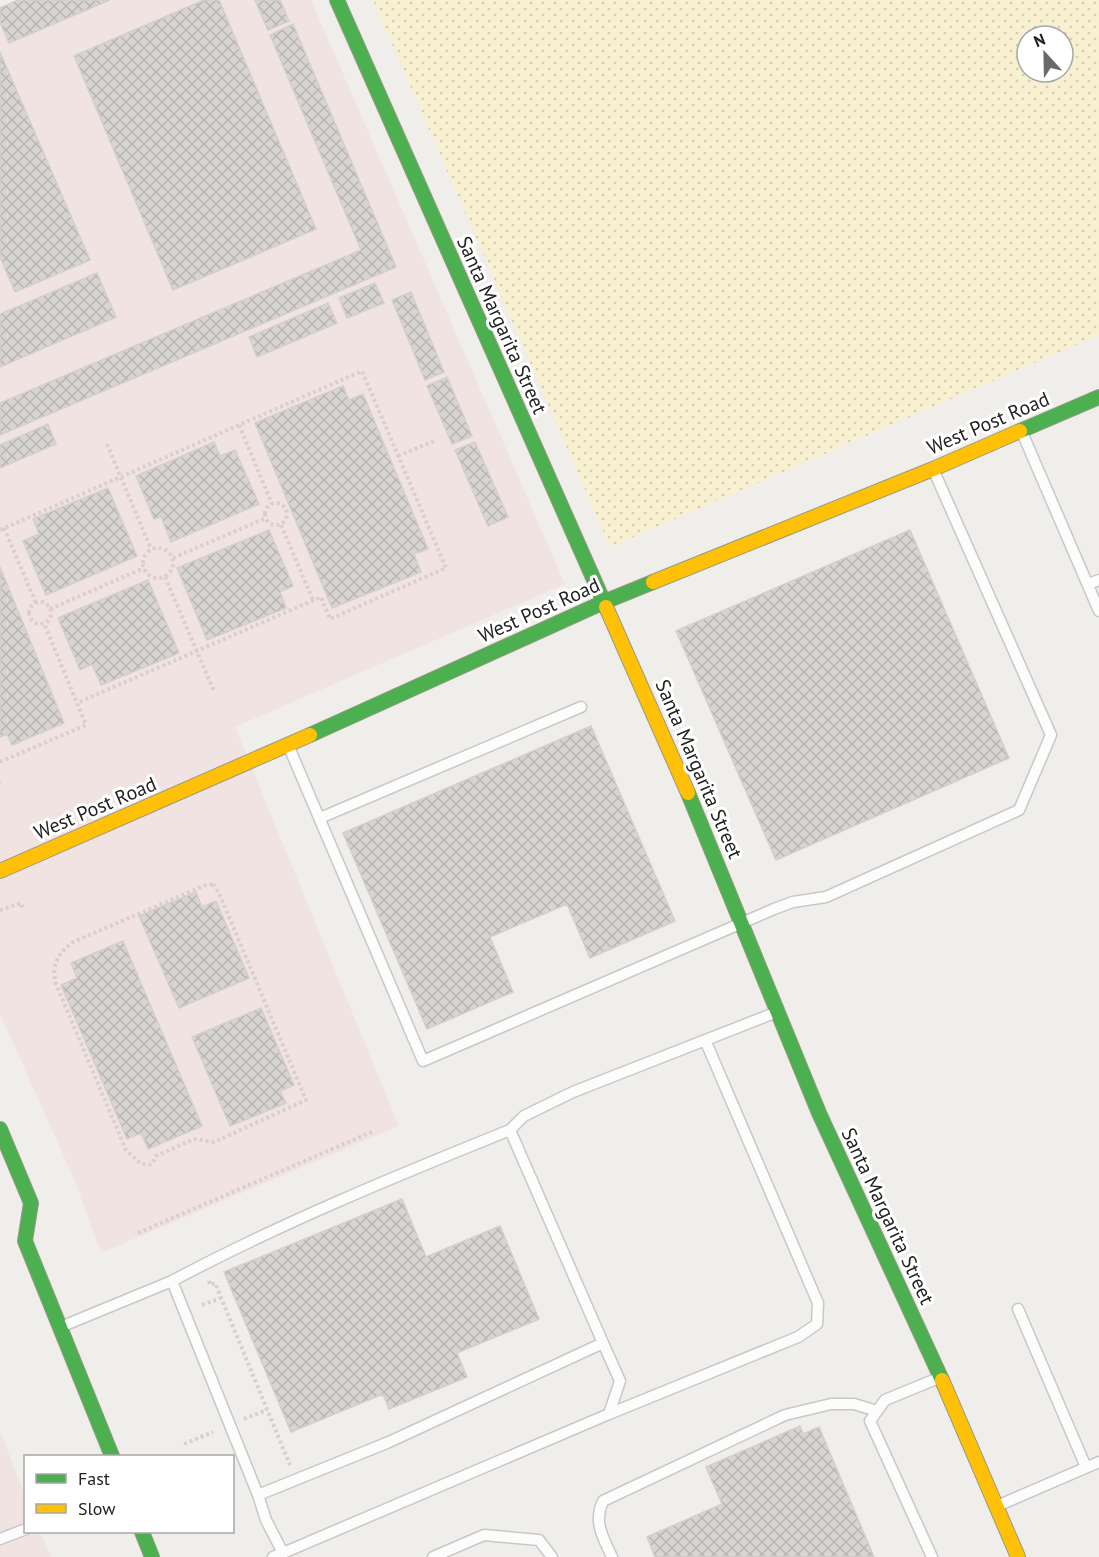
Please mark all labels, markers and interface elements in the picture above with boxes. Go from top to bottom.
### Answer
north arrow [1015,24,1075,84]
text: N [1031,29,1048,51]
street label: Santa Margarita Street [451,232,553,418]
street label: West Post Road [923,386,1053,460]
street label: West Post Road [474,572,604,648]
street label: Santa Margarita Street [650,676,749,863]
street label: West Post Road [30,771,160,845]
street label: Santa Margarita Street [836,1124,940,1309]
legend [24,1455,234,1533]
text: Fast [78,1467,110,1490]
text: Slow [78,1497,116,1520]

